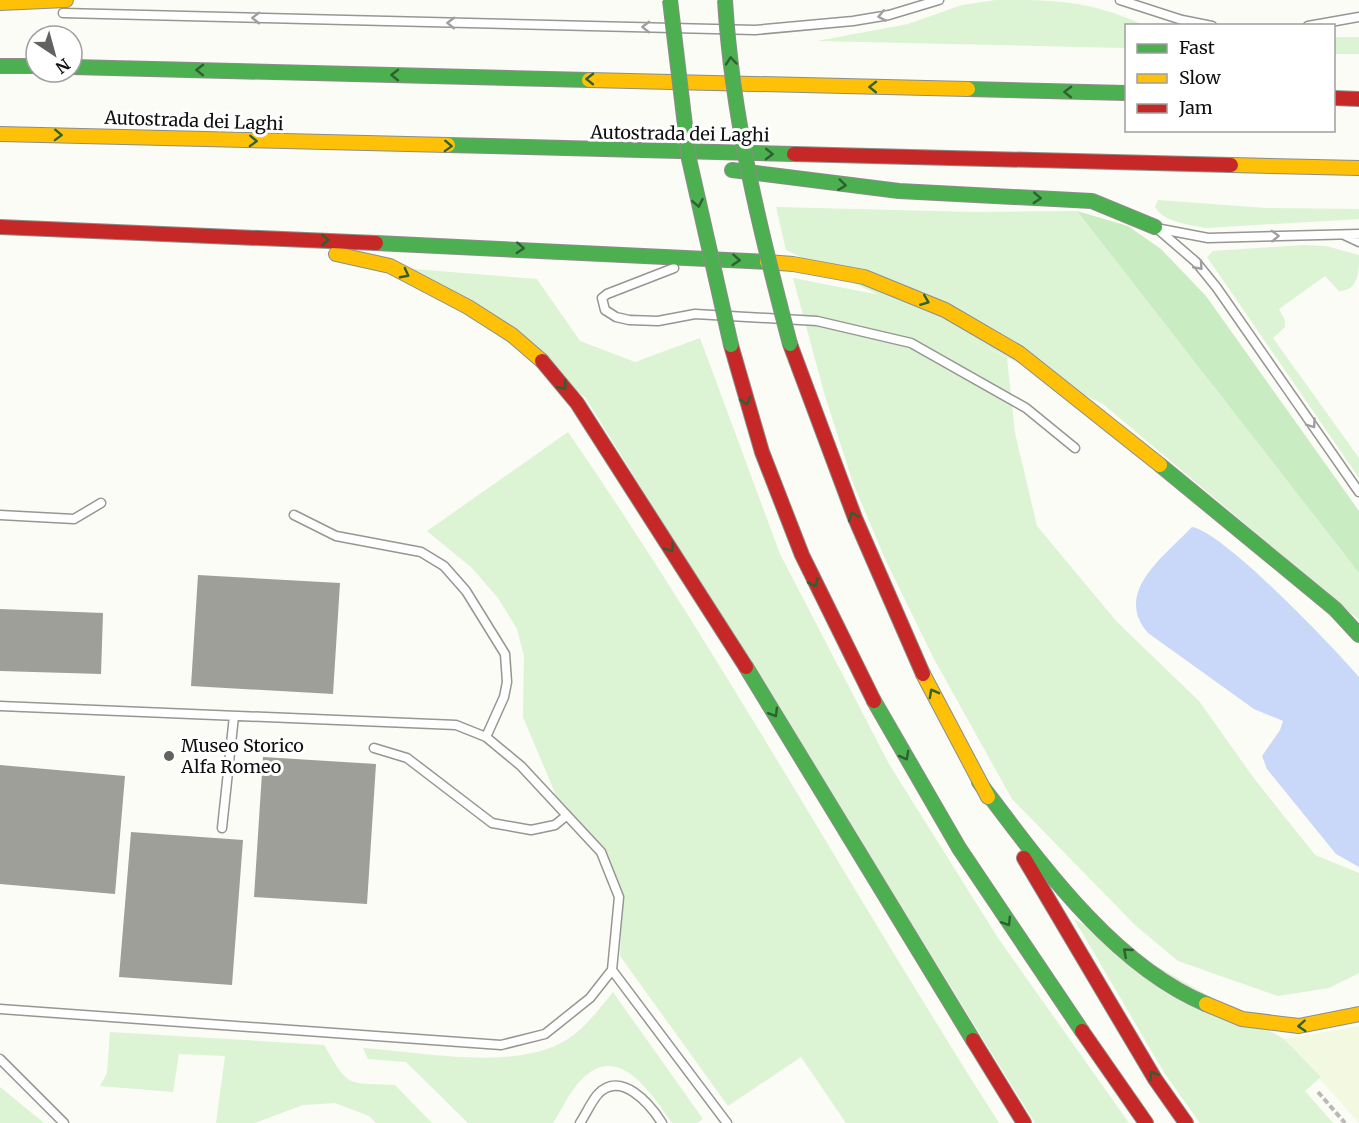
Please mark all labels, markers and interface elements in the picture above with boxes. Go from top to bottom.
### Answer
one-way arrow [878,9,888,22]
one-way arrow [252,12,261,24]
one-way arrow [447,16,456,29]
one-way arrow [642,21,651,33]
north arrow [24,24,84,84]
legend [1125,24,1335,132]
text: Fast [1179,36,1215,59]
text: N [52,54,74,78]
one-way arrow [724,57,737,66]
one-way arrow [196,64,205,77]
text: Slow [1179,66,1222,89]
one-way arrow [391,69,400,81]
one-way arrow [585,73,594,86]
one-way arrow [869,81,878,94]
one-way arrow [1064,86,1073,98]
text: Jam [1178,96,1213,119]
street label: Autostrada dei Laghi [103,106,284,135]
street label: Autostrada dei Laghi [589,120,770,147]
one-way arrow [54,129,63,141]
one-way arrow [249,134,258,147]
one-way arrow [444,140,453,152]
one-way arrow [765,148,774,161]
one-way arrow [838,178,847,191]
one-way arrow [1032,191,1041,204]
one-way arrow [691,198,704,208]
one-way arrow [1271,230,1280,242]
one-way arrow [321,233,330,246]
one-way arrow [515,242,524,255]
one-way arrow [731,254,740,267]
one-way arrow [1192,259,1203,270]
one-way arrow [399,267,409,278]
one-way arrow [919,294,929,307]
one-way arrow [555,379,566,390]
one-way arrow [738,395,751,406]
one-way arrow [1305,418,1316,429]
one-way arrow [847,511,860,522]
one-way arrow [663,542,675,552]
one-way arrow [807,577,819,588]
one-way arrow [929,689,940,700]
one-way arrow [767,707,779,717]
place label: Museo Storico Alfa Romeo [180,734,304,778]
marker: Museo Storico Alfa Romeo [162,749,176,763]
one-way arrow [898,750,909,760]
one-way arrow [999,916,1011,926]
one-way arrow [1123,948,1134,959]
one-way arrow [1297,1019,1306,1032]
one-way arrow [1148,1071,1160,1081]

